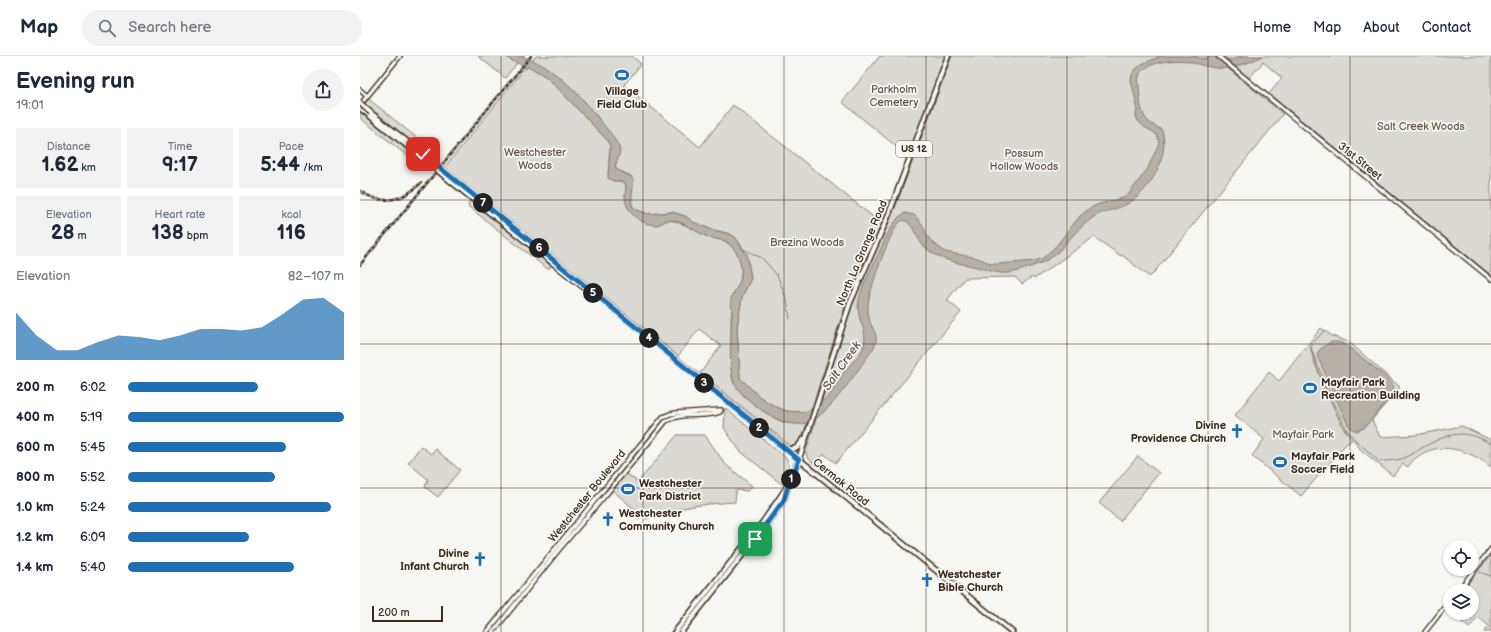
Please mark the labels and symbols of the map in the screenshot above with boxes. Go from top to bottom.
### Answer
sports icon: Village Field Club [614,67,630,83]
park label: Parkholm Cemetery [869,83,919,109]
place label: Village Field Club [597,85,648,111]
park label: Salt Creek Woods [1377,120,1465,133]
pin [406,137,440,171]
street label: 31st Street [1335,139,1385,183]
road number: US 12 [896,141,932,157]
park label: Westchester Woods [504,146,567,172]
park label: Possum Hollow Woods [990,147,1059,173]
pin: 7 [473,193,493,213]
street label: North La Grange Road [834,198,890,308]
park label: Brezina Woods [770,236,845,249]
pin: 6 [529,238,549,258]
pin: 5 [583,283,603,303]
pin: 4 [639,328,659,348]
water label: Salt Creek [820,337,865,394]
pin: 3 [694,373,714,393]
place label: Mayfair Park Recreation Building [1321,376,1420,402]
sports icon: Mayfair Park Recreation Building [1302,380,1318,396]
pin: 2 [749,418,769,438]
place label: Divine Providence Church [1131,419,1226,445]
church icon: Divine Providence Church [1229,423,1245,439]
park label: Mayfair Park [1272,428,1334,441]
street label: Westchester Boulevard [546,447,628,545]
place label: Mayfair Park Soccer Field [1291,450,1355,476]
sports icon: Mayfair Park Soccer Field [1272,454,1288,470]
street label: Cermak Road [810,455,872,509]
pin: 1 [781,469,801,489]
place label: Westchester Park District [639,477,702,503]
sports icon: Westchester Park District [620,481,636,497]
place label: Westchester Community Church [619,507,714,533]
church icon: Westchester Community Church [600,511,616,527]
pin [738,522,772,556]
place label: Divine Infant Church [400,547,469,573]
church icon: Divine Infant Church [472,551,488,567]
place label: Westchester Bible Church [938,568,1003,594]
church icon: Westchester Bible Church [919,572,935,588]
scale bar [372,604,443,623]

